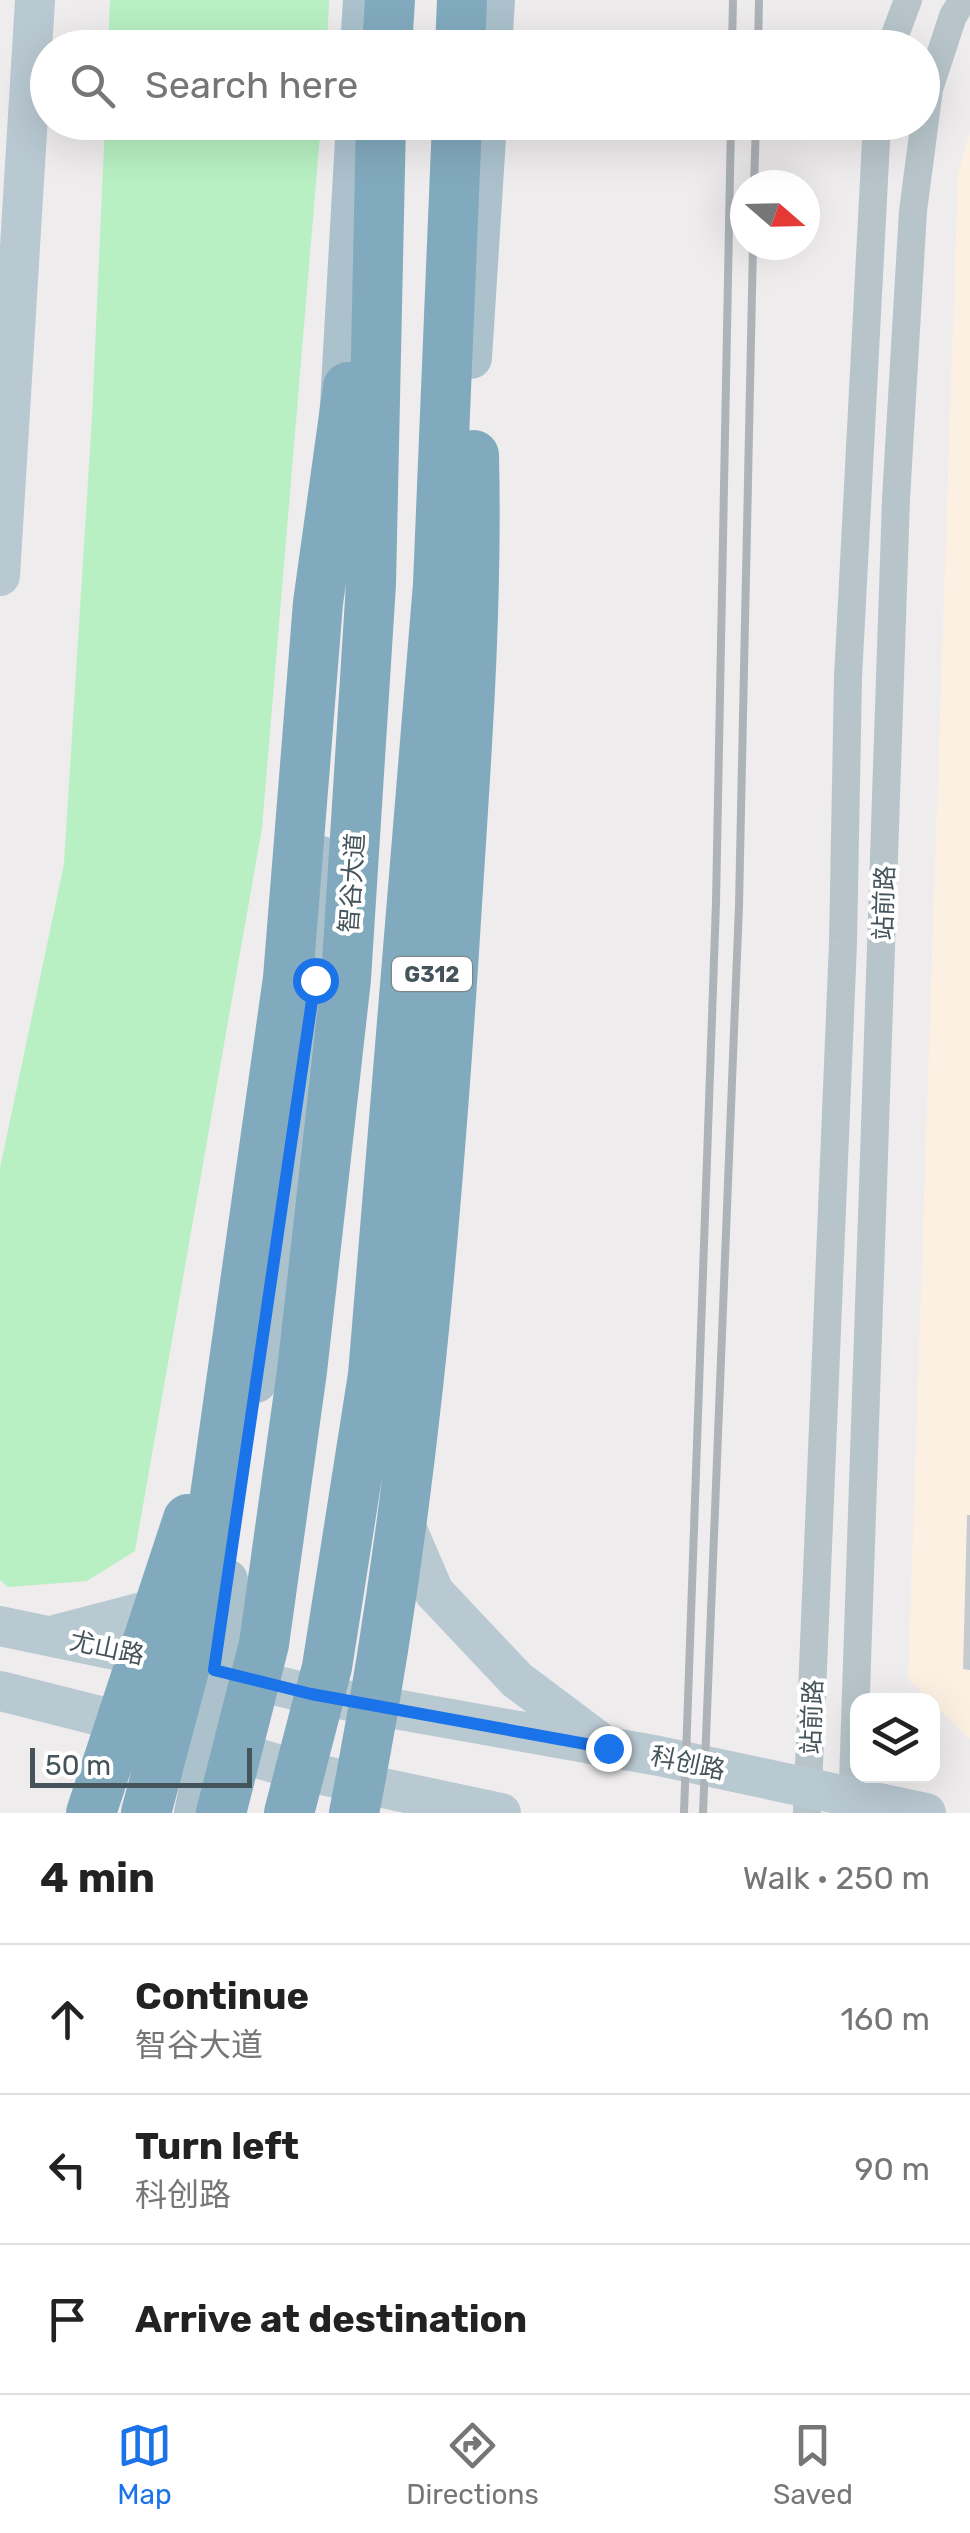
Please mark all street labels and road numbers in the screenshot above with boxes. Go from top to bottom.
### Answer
street label: 智谷大道 [334,832,370,934]
street label: 站前路 [868,865,900,941]
road number: G312 [392,957,472,991]
street label: 尤山路 [67,1626,147,1670]
street label: 站前路 [796,1679,828,1755]
street label: 科创路 [648,1741,728,1785]

